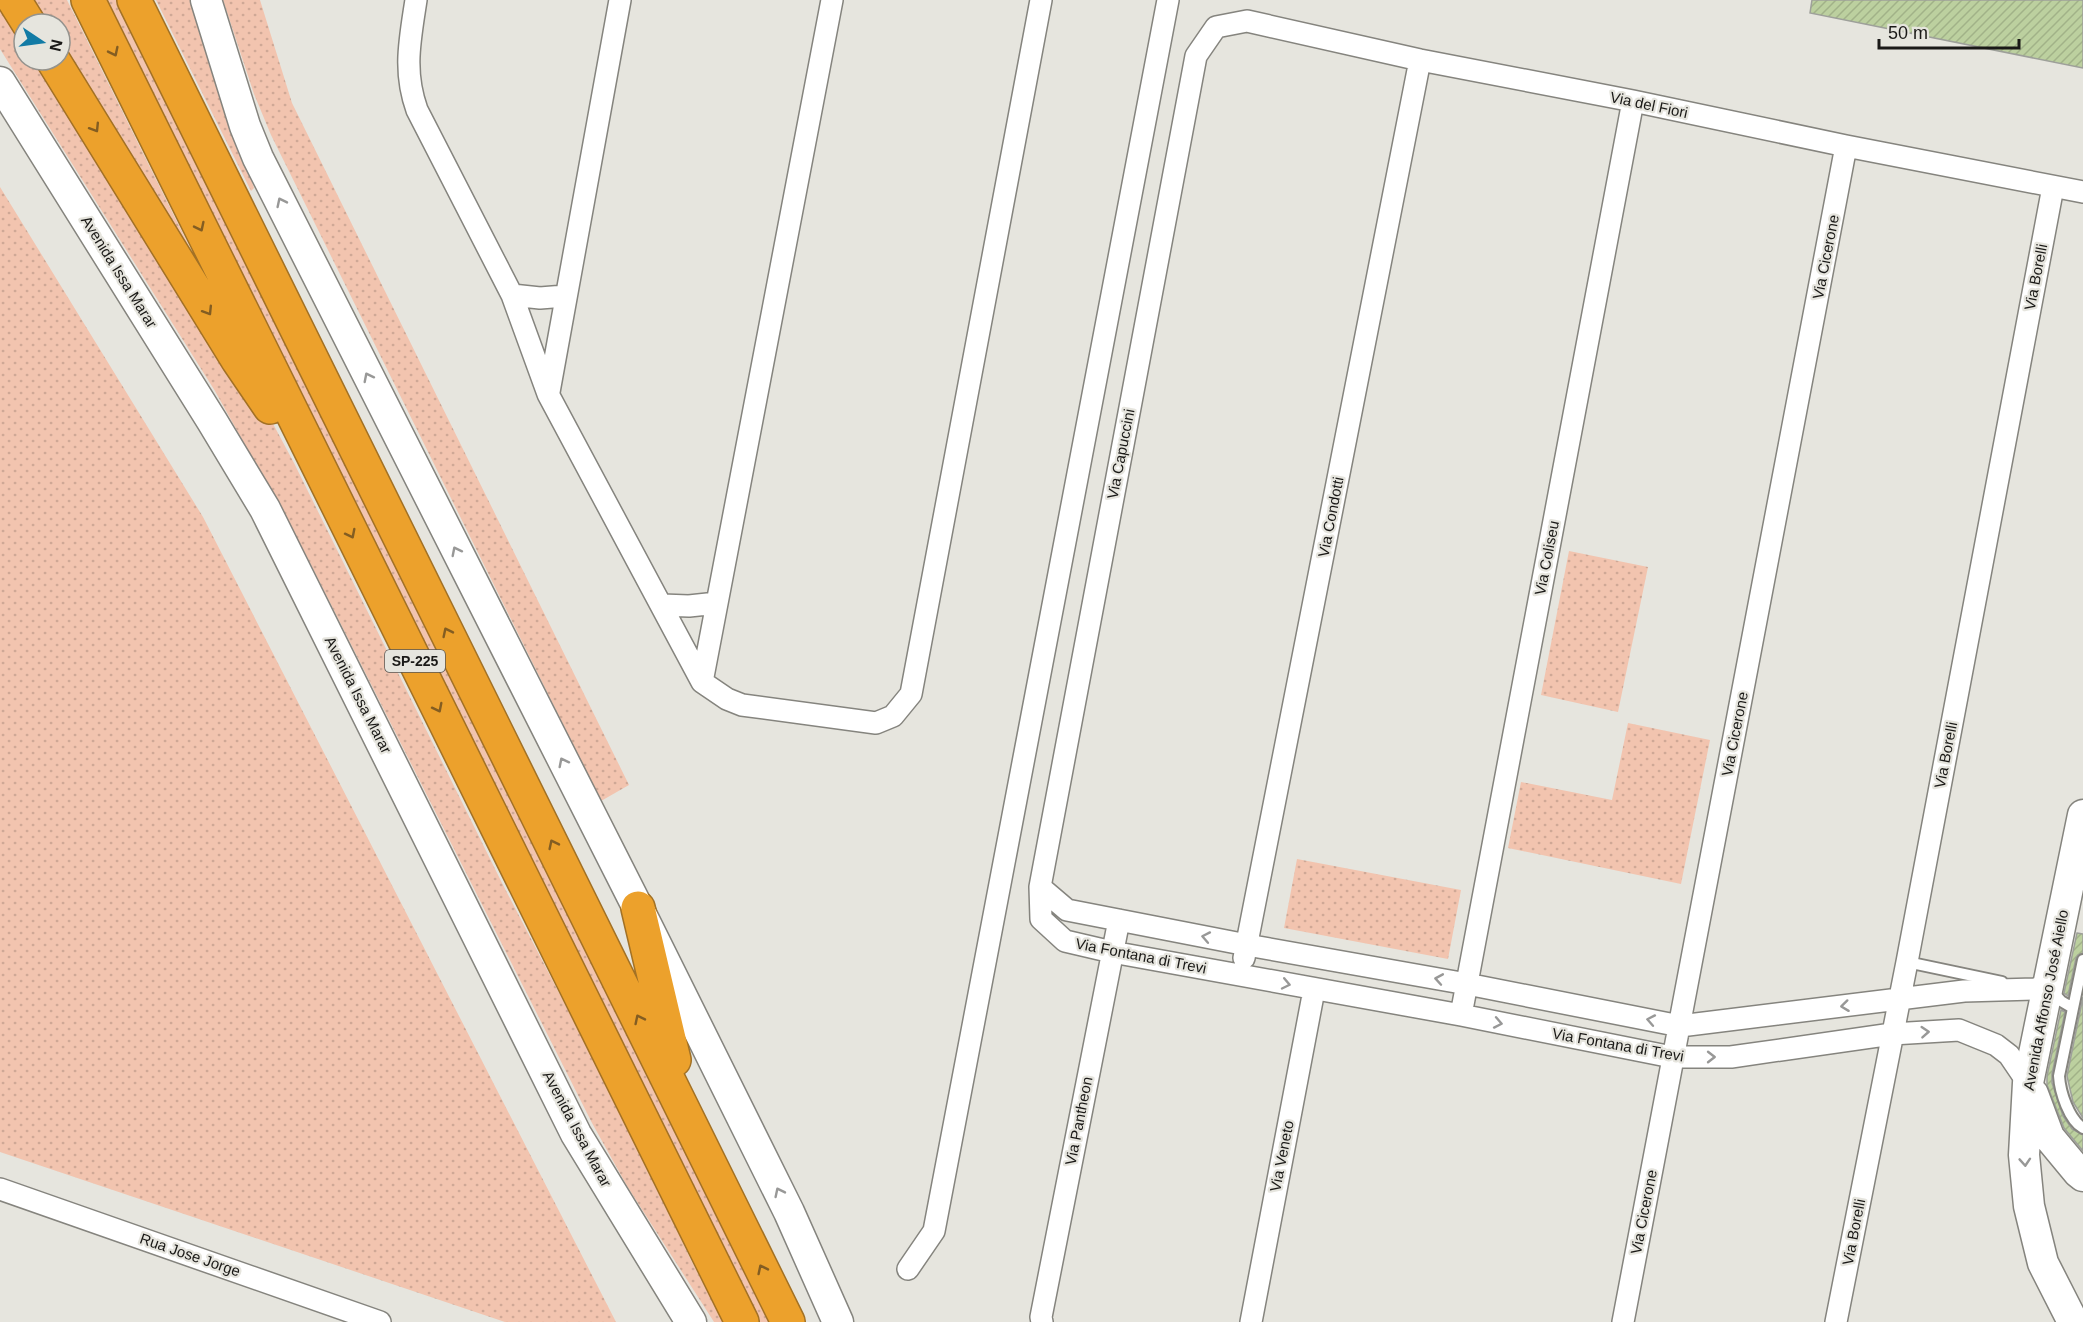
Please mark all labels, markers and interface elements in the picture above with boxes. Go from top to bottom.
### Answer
north arrow [12,12,72,72]
scale bar [1879,12,2018,50]
text: 50 m [1888,23,1928,43]
text: N [47,38,66,53]
one-way arrow [106,46,118,57]
street label: Via del Fiori [1609,88,1689,121]
one-way arrow [87,122,99,132]
one-way arrow [276,198,288,209]
street label: Avenida Issa Marar [78,213,161,331]
street label: Via Cicerone [1809,213,1842,301]
one-way arrow [193,221,205,232]
street label: Via Borelli [2021,242,2050,312]
one-way arrow [201,305,213,315]
one-way arrow [363,372,375,383]
street label: Via Capuccini [1103,407,1138,500]
street label: Via Condotti [1314,475,1347,559]
street label: Via Coliseu [1531,519,1562,597]
one-way arrow [344,527,356,538]
one-way arrow [452,546,463,557]
one-way arrow [443,627,455,638]
street label: Avenida Issa Marar [322,633,395,756]
road number: SP-225 [385,650,445,672]
street label: Via Cicerone [1718,690,1751,778]
one-way arrow [431,702,443,713]
street label: Via Borelli [1931,720,1960,790]
one-way arrow [559,757,571,768]
one-way arrow [548,840,560,851]
street label: Avenida Affonso José Aiello [2020,908,2071,1092]
one-way arrow [1201,931,1211,944]
street label: Via Fontana di Trevi [1074,934,1208,977]
one-way arrow [1435,973,1445,986]
one-way arrow [1281,977,1291,990]
one-way arrow [1840,999,1849,1012]
one-way arrow [635,1014,647,1025]
one-way arrow [1647,1014,1657,1027]
one-way arrow [1493,1016,1503,1029]
street label: Via Fontana di Trevi [1551,1025,1685,1064]
one-way arrow [1921,1026,1930,1039]
one-way arrow [1707,1051,1716,1063]
street label: Avenida Issa Marar [540,1068,615,1190]
street label: Via Pantheon [1062,1075,1095,1167]
street label: Via Veneto [1266,1119,1297,1193]
one-way arrow [2018,1157,2031,1166]
street label: Via Cicerone [1627,1168,1660,1256]
one-way arrow [775,1188,786,1199]
street label: Via Borelli [1839,1197,1868,1267]
street label: Rua Jose Jorge [138,1229,243,1280]
one-way arrow [758,1265,770,1276]

